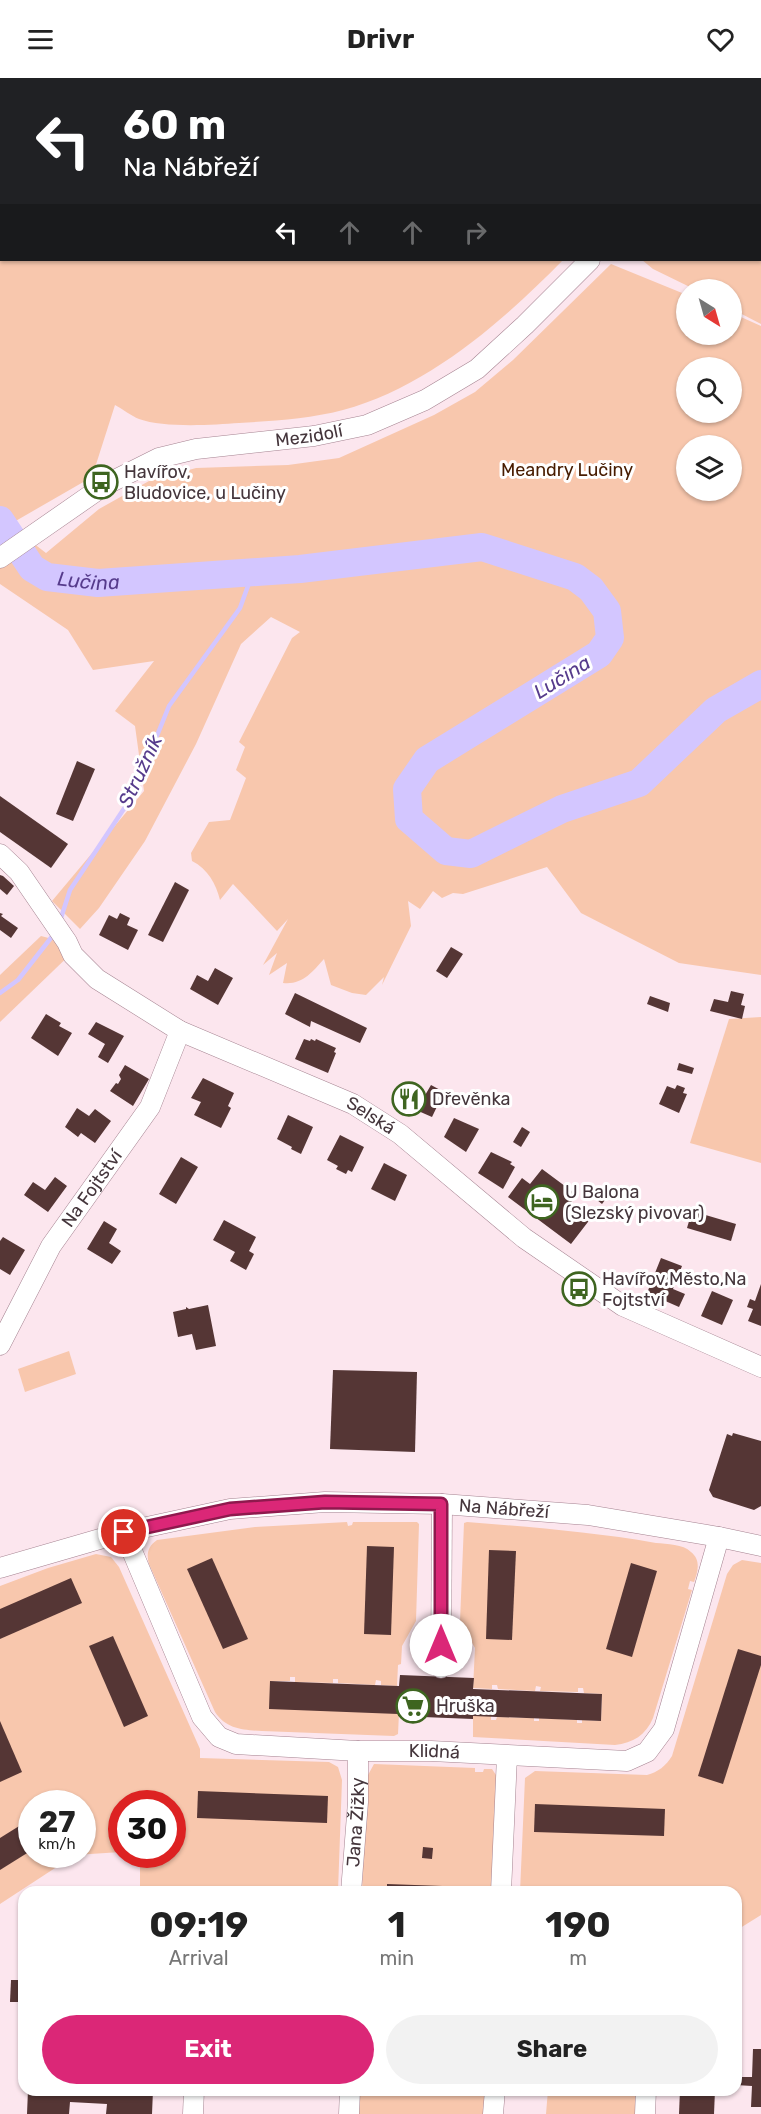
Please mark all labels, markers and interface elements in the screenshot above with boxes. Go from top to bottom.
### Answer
icon: menu [24,23,57,56]
text: Drivr [347,23,414,55]
icon: heart [704,23,737,56]
text: 60 m [123,100,226,150]
icon: left [24,102,102,180]
text: Na Nábřeží [123,151,258,183]
icon: left [270,216,303,249]
icon: ahead [333,216,366,249]
icon: ahead [396,216,429,249]
icon: right [459,216,492,249]
north arrow [676,279,742,345]
map controls [676,279,742,501]
button: search [676,357,742,423]
street label: Mezidolí [274,419,346,451]
button: layers [676,435,742,501]
park label: Meandry Lučiny [501,459,633,481]
place label: Havířov, Bludovice, u Lučiny [124,461,286,504]
bus stop icon: Havířov, Bludovice, u Lučiny [83,464,119,500]
water label: Lučina [56,566,121,595]
water label: Lučina [529,650,595,704]
water label: Stružník [113,730,167,811]
restaurant icon: Dřevěnka [391,1081,427,1117]
place label: Dřevěnka [432,1088,511,1110]
street label: Selská [343,1092,399,1139]
street label: Na Fojtství [57,1144,128,1231]
place label: U Balona (Slezský pivovar) [565,1181,704,1224]
hotel icon: U Balona (Slezský pivovar) [524,1184,560,1220]
place label: Havířov,Město,Na Fojtství [602,1268,746,1311]
bus stop icon: Havířov,Město,Na Fojtství [561,1271,597,1307]
street label: Na Nábřeží [458,1494,551,1523]
pin [98,1506,149,1557]
icon: arrive [107,1515,140,1548]
position arrow [409,1613,473,1677]
supermarket icon: Hruška [395,1688,431,1724]
place label: Hruška [436,1695,495,1717]
street label: Klidná [409,1740,460,1763]
street label: Jana Žižky [342,1777,369,1868]
speed limit sign: 30 [108,1790,186,1868]
text: 27 [39,1804,75,1840]
text: km/h [38,1835,76,1853]
text: 09:19 [149,1903,248,1946]
text: 1 [388,1903,406,1946]
text: 190 [545,1903,611,1946]
text: Arrival [169,1946,229,1970]
text: min [379,1946,414,1970]
text: m [569,1946,587,1970]
button: Exit [42,2015,374,2084]
button: Share [386,2015,718,2084]

